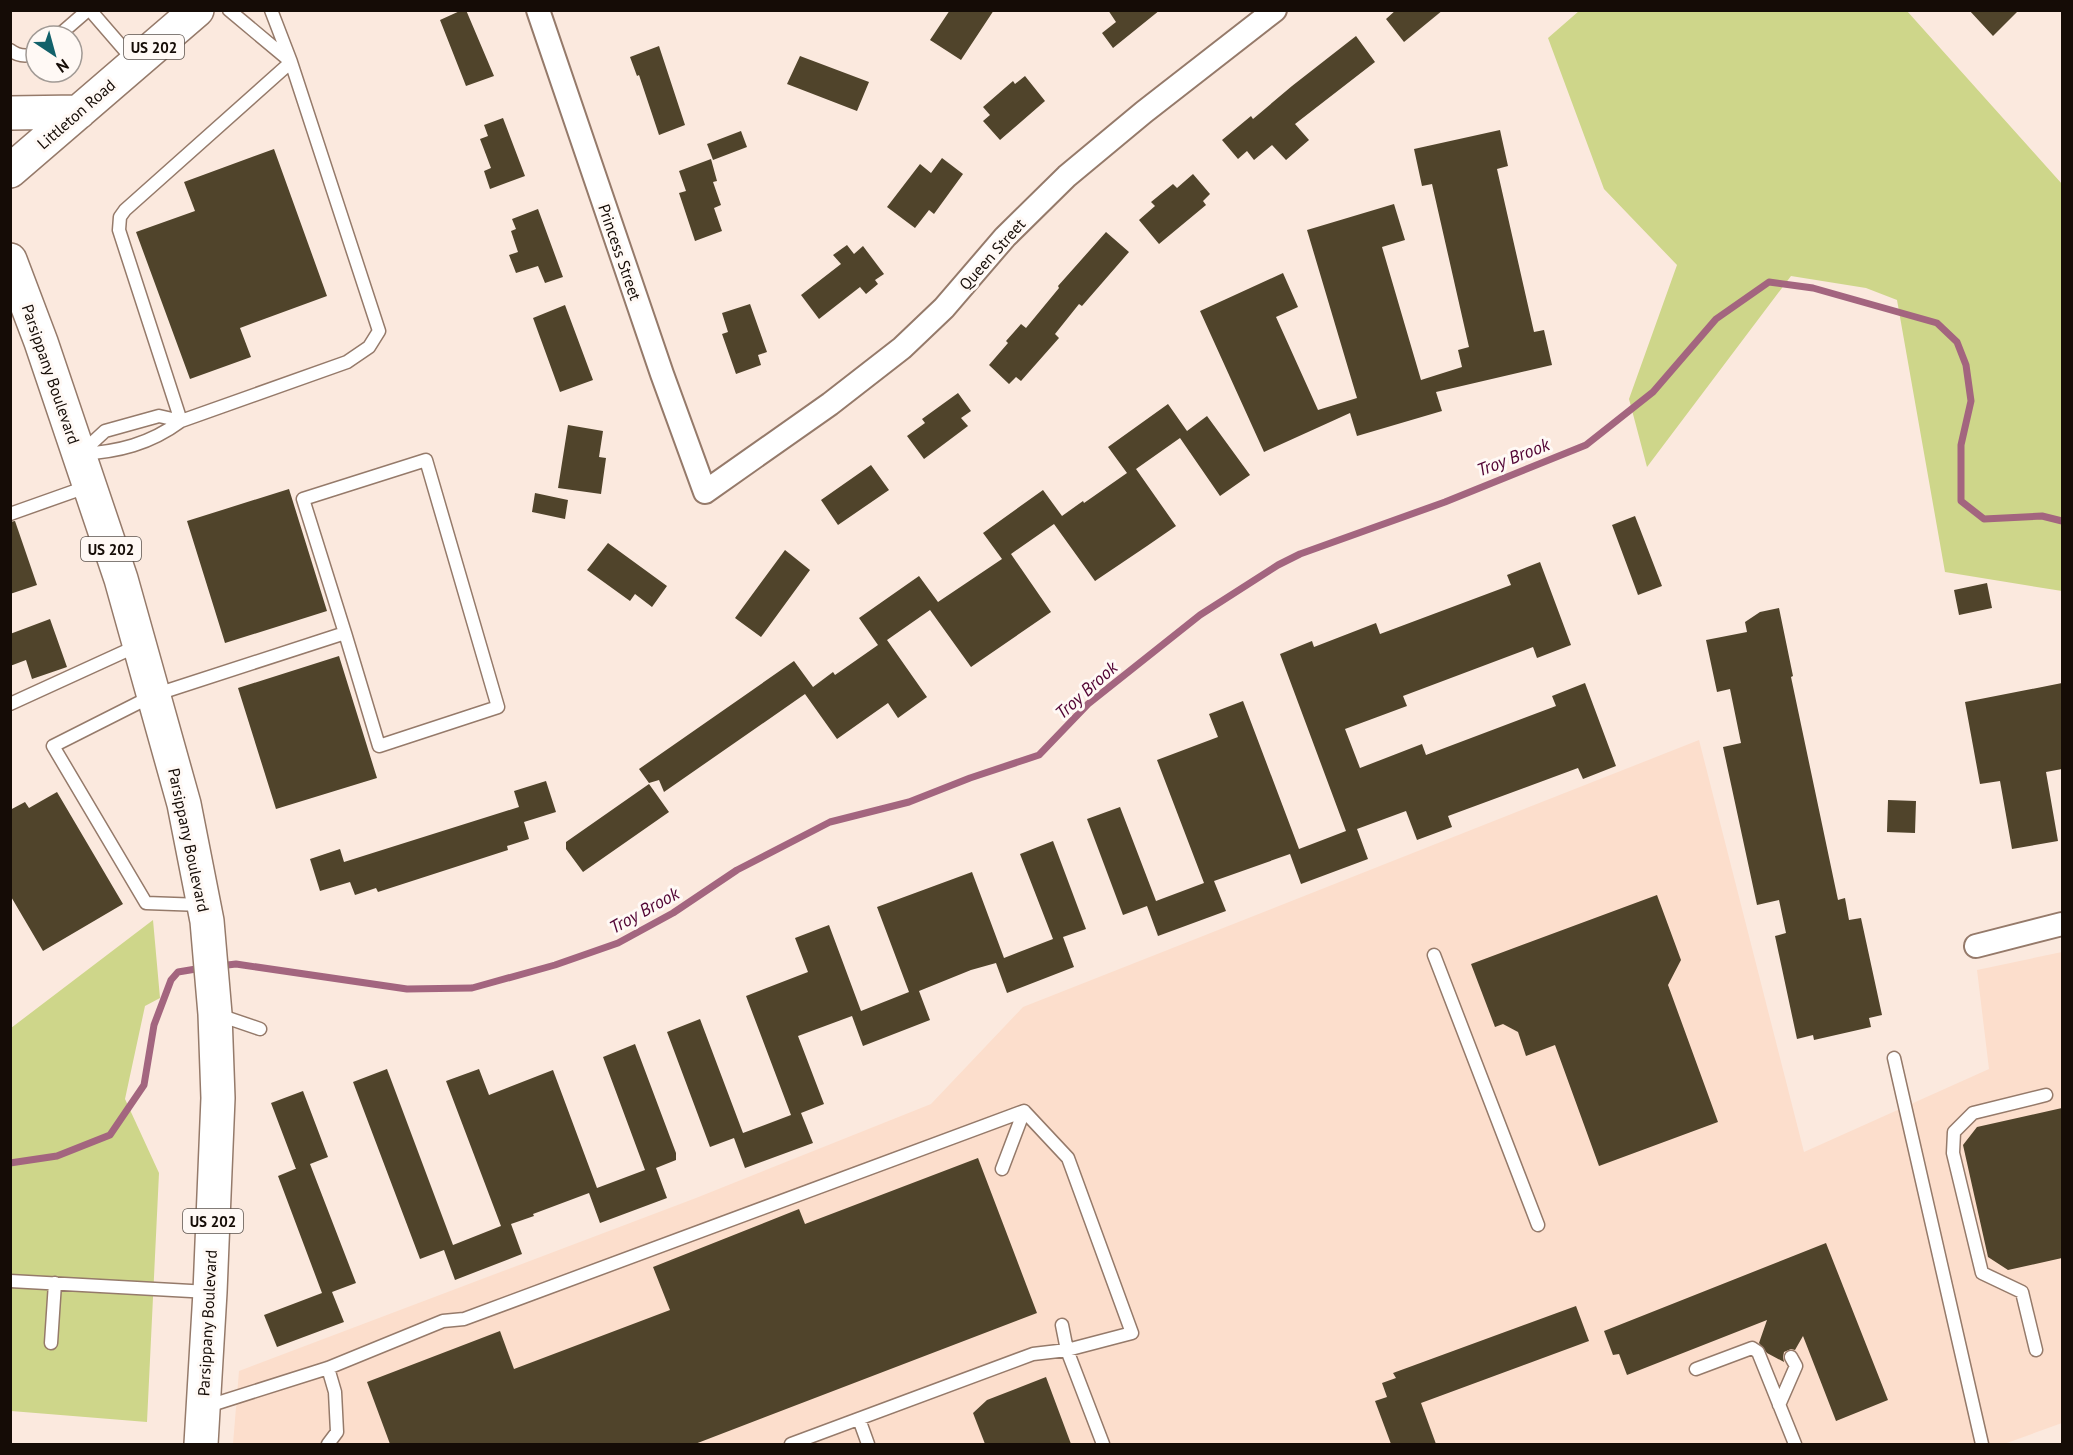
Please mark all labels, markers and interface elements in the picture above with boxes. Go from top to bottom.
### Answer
north arrow [24,24,84,84]
road number: US 202 [124,35,184,59]
text: N [53,55,73,77]
street label: Littleton Road [33,75,119,153]
street label: Princess Street [594,201,646,303]
street label: Queen Street [955,214,1030,294]
street label: Parsippany Boulevard [18,301,84,447]
water label: Troy Brook [1473,432,1554,481]
road number: US 202 [81,537,141,561]
water label: Troy Brook [1050,655,1123,724]
street label: Parsippany Boulevard [164,766,214,914]
water label: Troy Brook [605,881,684,939]
road number: US 202 [183,1209,243,1233]
street label: Parsippany Boulevard [193,1249,221,1397]

